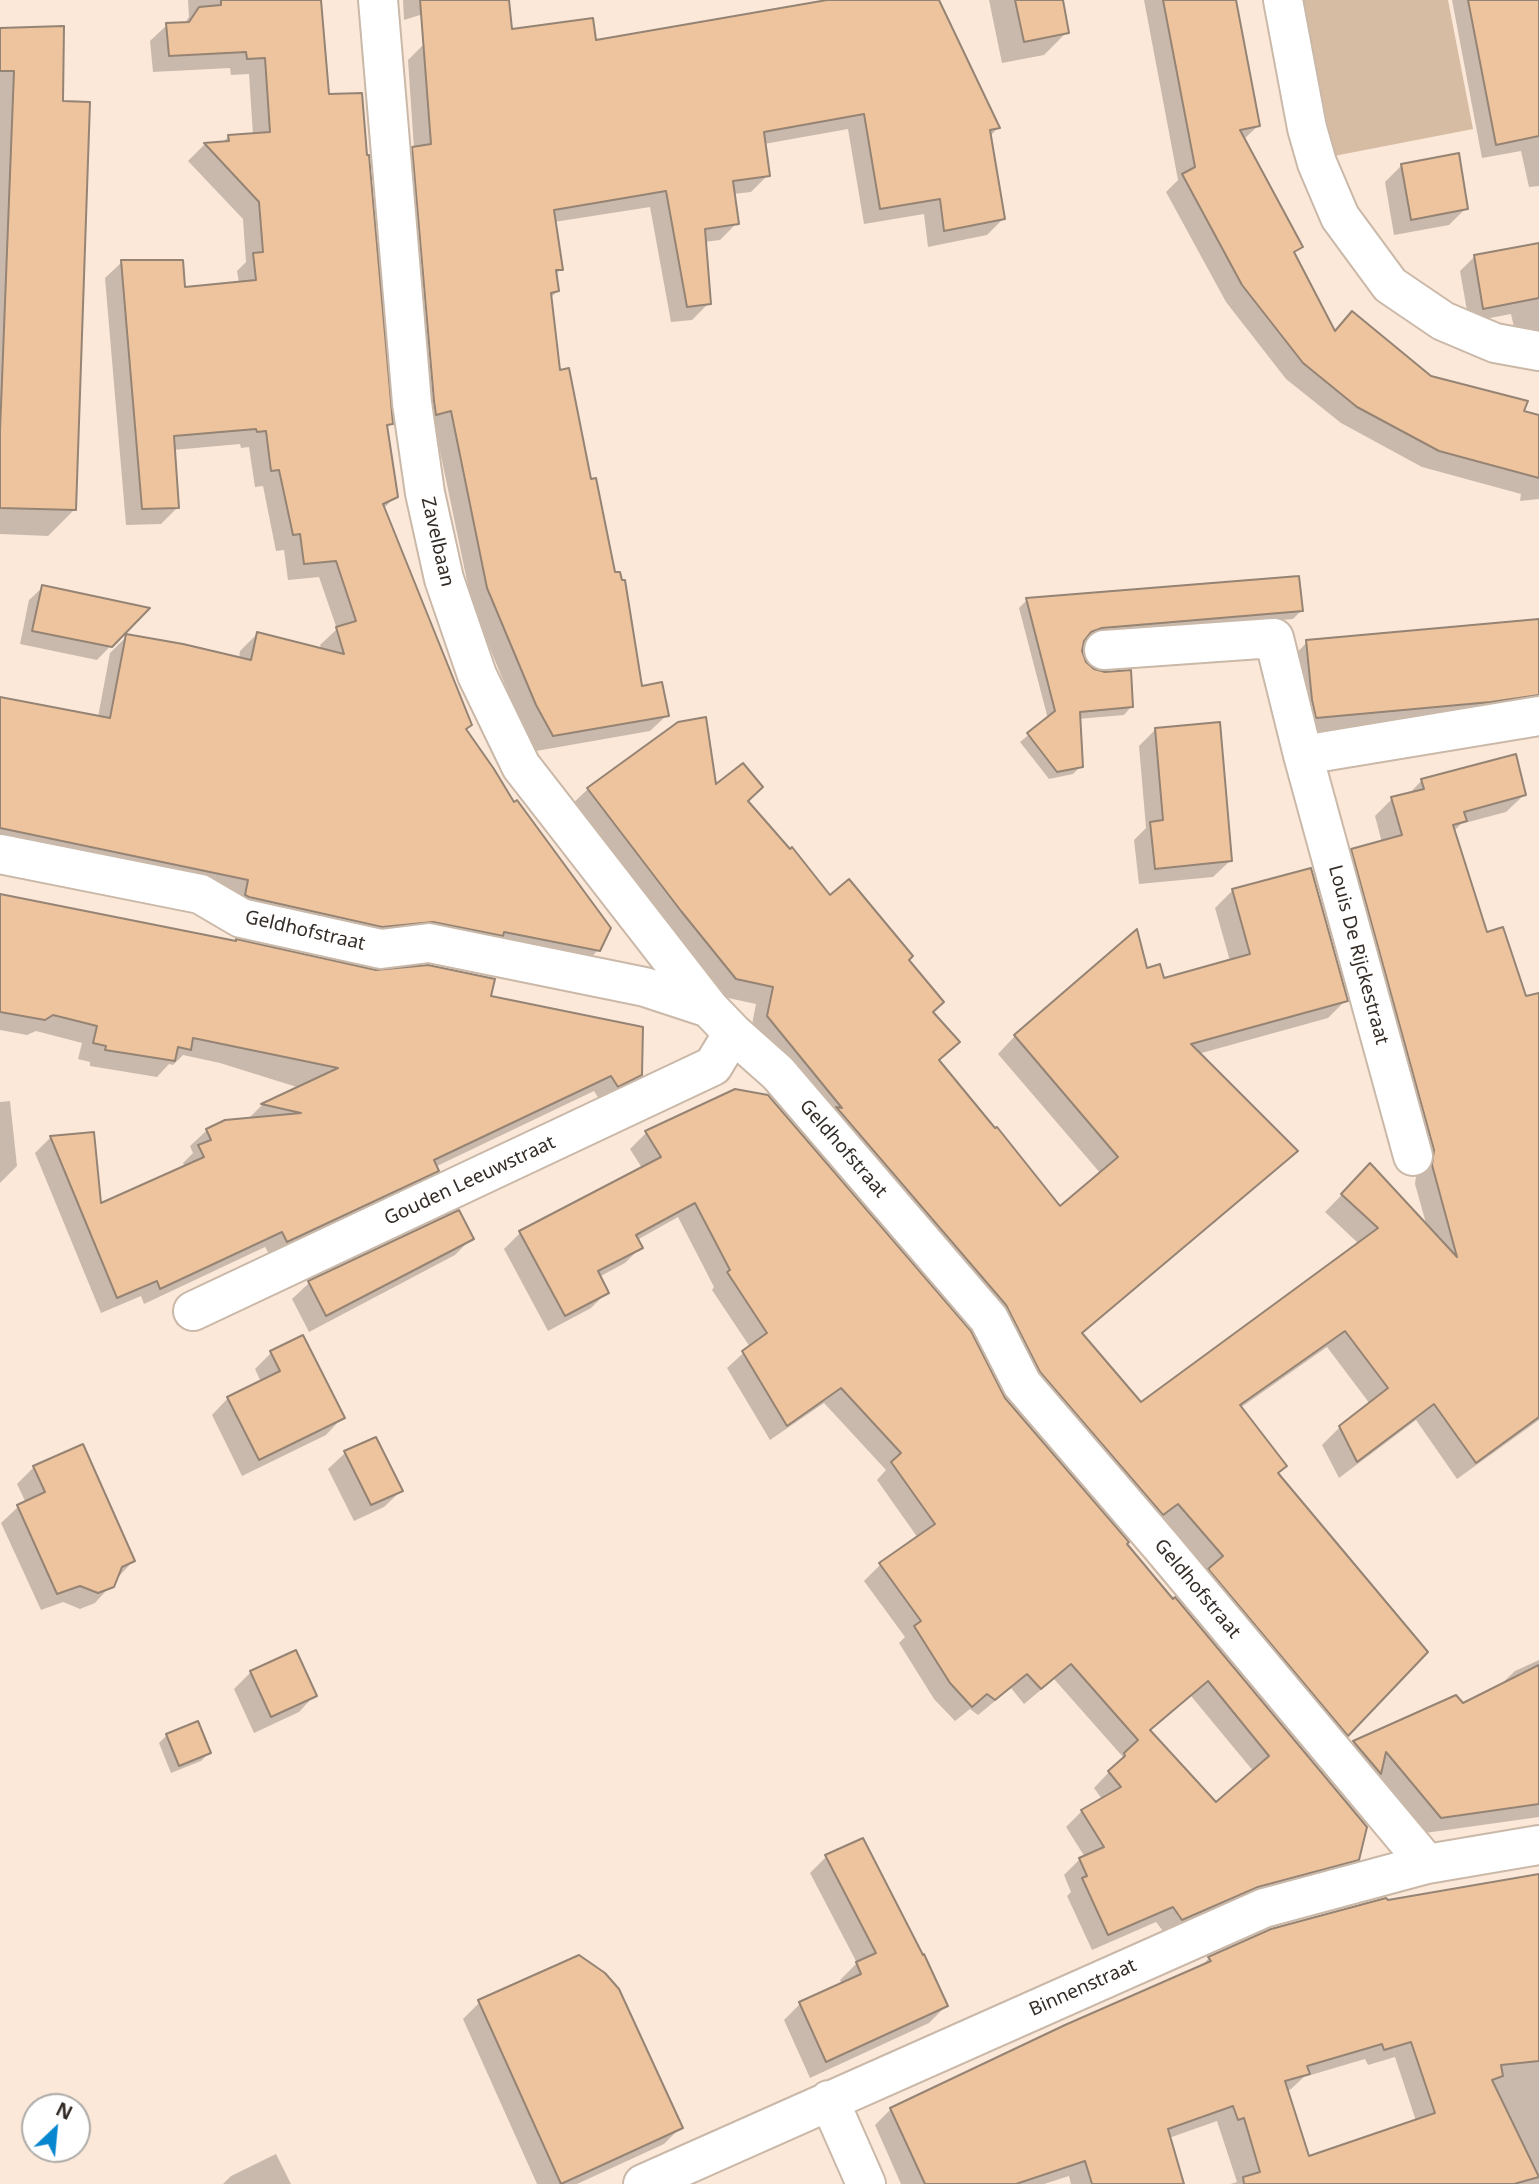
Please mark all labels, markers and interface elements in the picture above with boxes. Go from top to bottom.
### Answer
street label: Zavelbaan [416,495,458,589]
street label: Louis De Rijckestraat [1323,863,1393,1047]
street label: Geldhofstraat [243,906,367,956]
street label: Geldhofstraat [794,1095,892,1203]
street label: Gouden Leeuwstraat [381,1131,559,1231]
street label: Geldhofstraat [1149,1535,1245,1643]
street label: Binnenstraat [1026,1954,1140,2022]
north arrow [21,2093,91,2163]
text: N [52,2096,77,2126]

